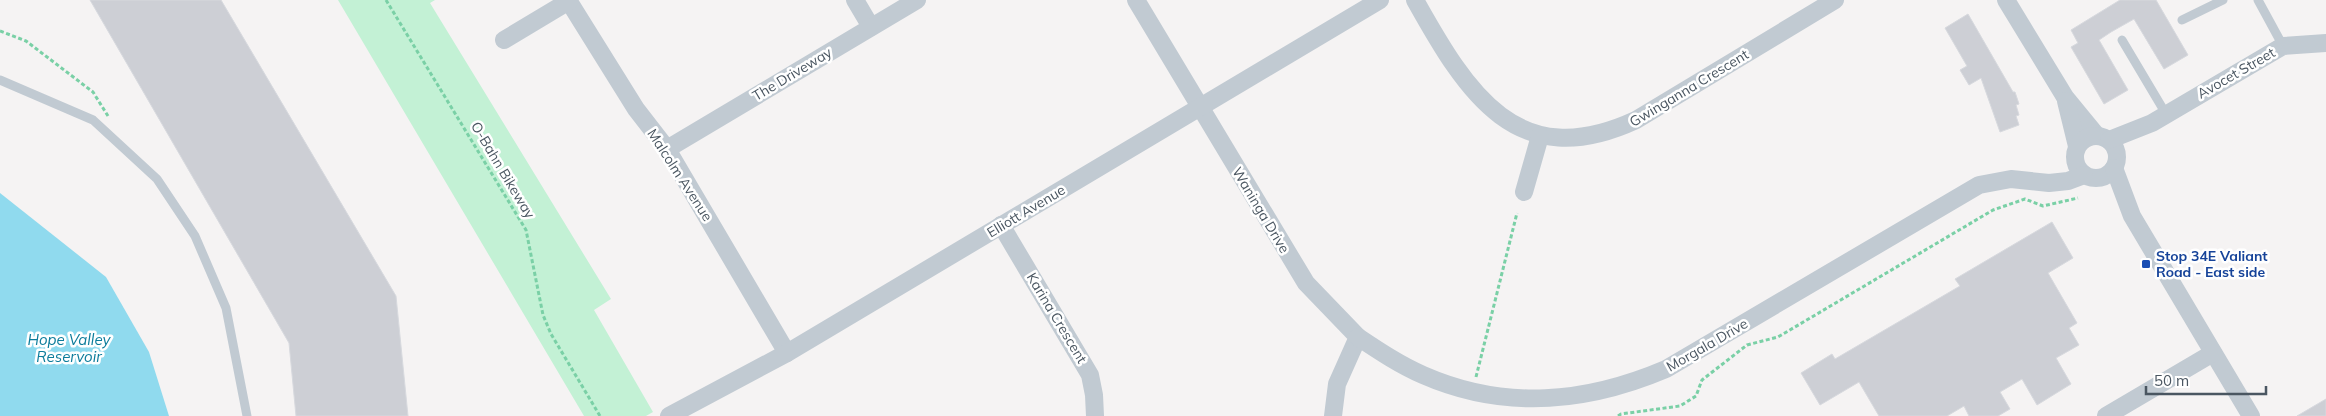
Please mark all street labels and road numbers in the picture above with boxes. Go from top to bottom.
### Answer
street label: The Driveway [749,43,835,105]
street label: Avocet Street [2194,43,2278,103]
street label: Gwinganna Crescent [1626,45,1752,131]
street label: O-Bahn Bikeway [467,118,539,222]
street label: Malcolm Avenue [643,125,717,225]
street label: Waninga Drive [1228,164,1294,256]
street label: Elliott Avenue [984,181,1068,241]
street label: Karina Crescent [1023,269,1091,367]
street label: Morgala Drive [1663,314,1751,376]

